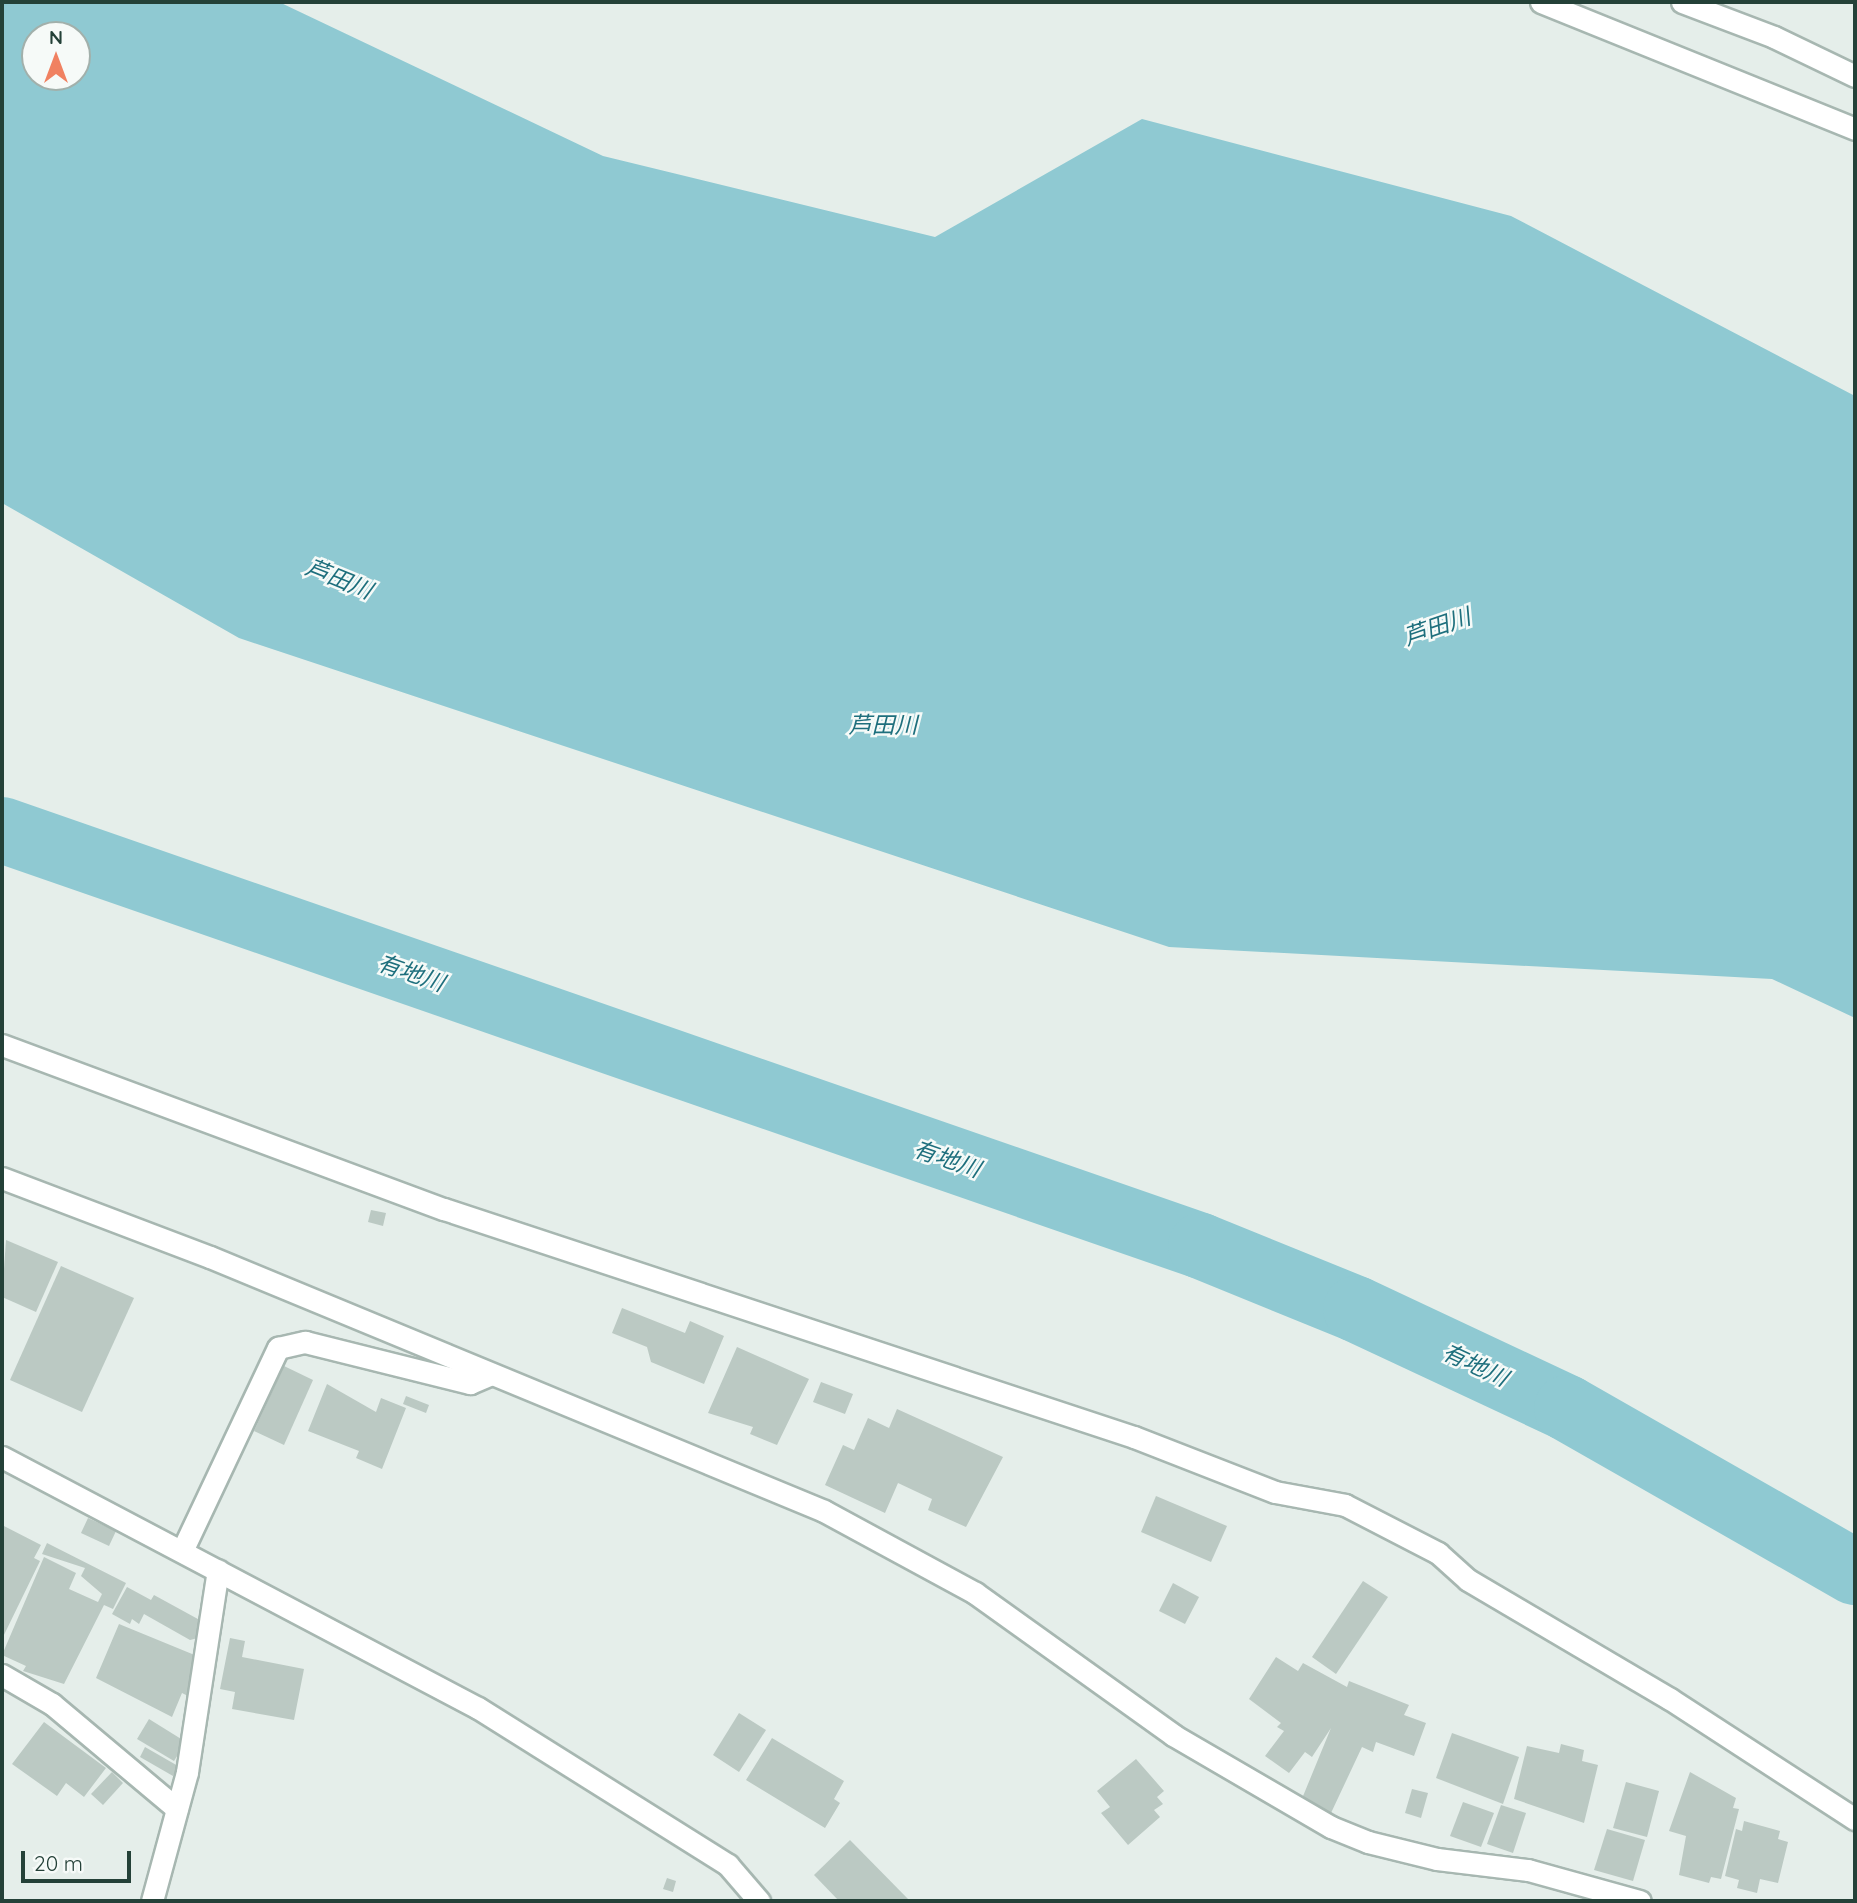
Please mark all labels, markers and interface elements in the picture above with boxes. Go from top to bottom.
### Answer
north arrow [21,21,91,91]
text: N [49,25,63,49]
water label: 芦田川 [302,553,376,605]
water label: 芦田川 [1400,603,1474,651]
water label: 芦田川 [849,711,917,739]
water label: 有地川 [374,949,448,997]
water label: 有地川 [910,1135,984,1183]
water label: 有地川 [1438,1338,1512,1392]
scale bar [24,1836,135,1880]
text: 20 m [34,1850,83,1876]

